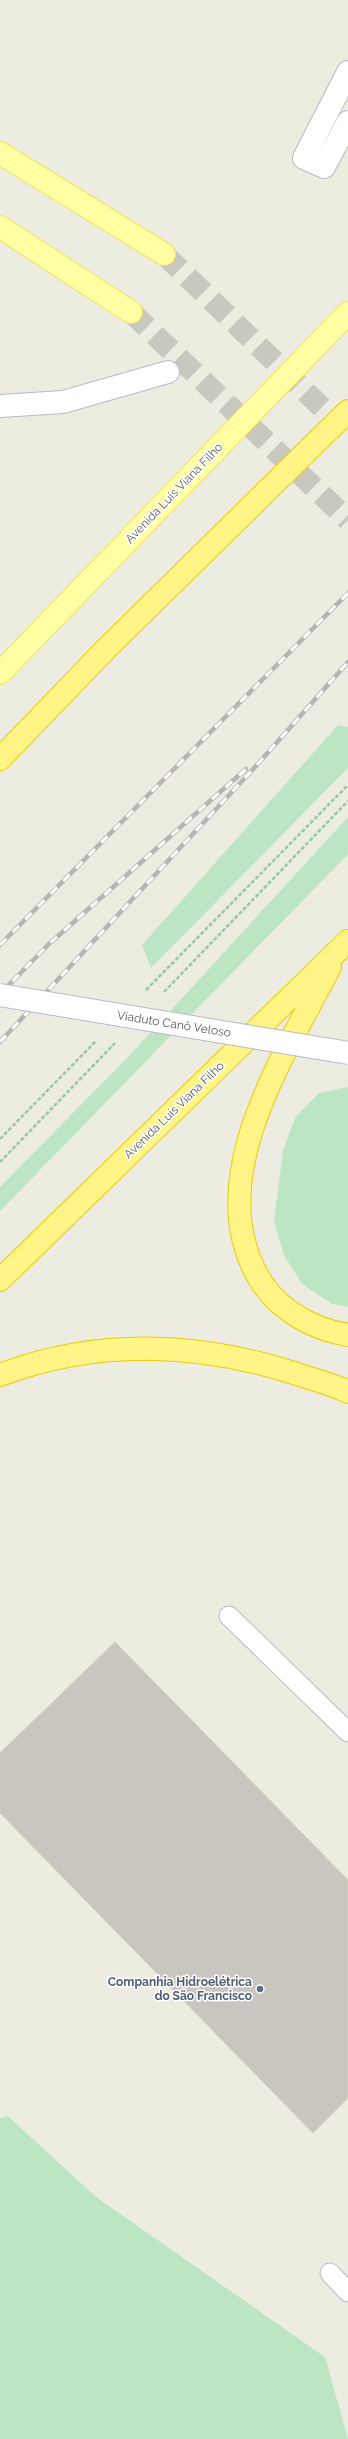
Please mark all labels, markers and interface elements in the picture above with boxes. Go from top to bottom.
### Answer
street label: Avenida Luís Viana Filho [122,440,226,546]
street label: Viaduto Canô Veloso [116,1008,232,1040]
street label: Avenida Luís Viana Filho [121,1058,227,1162]
place label: Companhia Hidroelétrica do São Francisco [108,1975,252,2003]
marker: Companhia Hidroelétrica do São Francisco [255,1984,265,1994]

